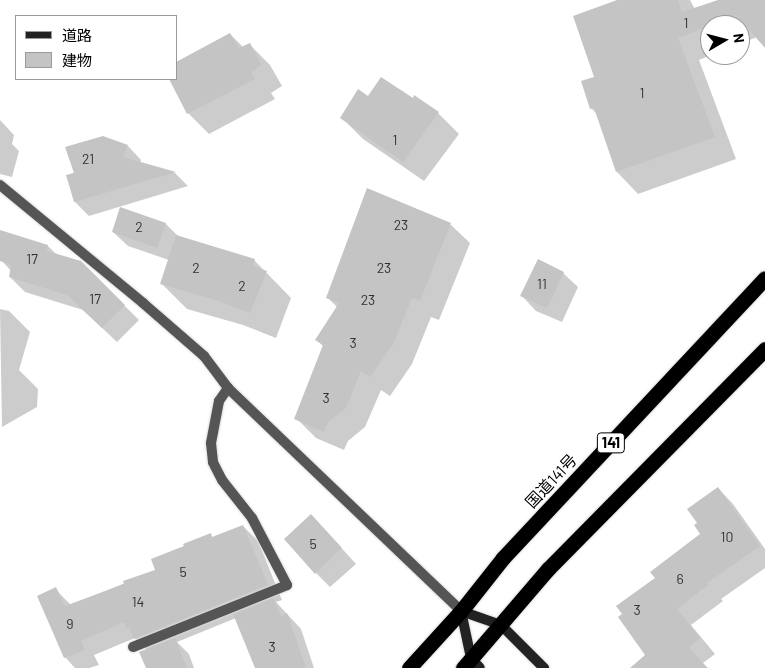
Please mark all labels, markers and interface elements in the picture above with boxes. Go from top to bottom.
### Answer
legend [15,15,178,80]
house number: 1 [684,15,688,31]
north arrow [700,15,750,65]
text: 道路 [62,26,92,44]
text: N [730,32,748,44]
text: 建物 [62,51,92,69]
house number: 1 [640,85,644,101]
house number: 1 [393,132,397,148]
house number: 21 [82,151,94,167]
house number: 23 [394,217,408,233]
house number: 2 [135,219,143,235]
house number: 17 [26,251,38,267]
house number: 2 [192,260,200,276]
house number: 23 [377,260,391,276]
house number: 11 [537,276,547,292]
house number: 2 [238,278,246,294]
house number: 17 [89,291,101,307]
house number: 23 [361,292,375,308]
house number: 3 [349,335,357,351]
house number: 3 [322,390,330,406]
road number: 141 [596,430,626,456]
street label: 国道141号 [521,450,581,512]
house number: 10 [721,529,733,545]
house number: 5 [309,536,317,552]
house number: 5 [179,564,187,580]
house number: 6 [676,571,684,587]
house number: 14 [132,594,144,610]
house number: 3 [633,602,641,618]
house number: 9 [66,616,74,632]
house number: 3 [268,639,276,655]

